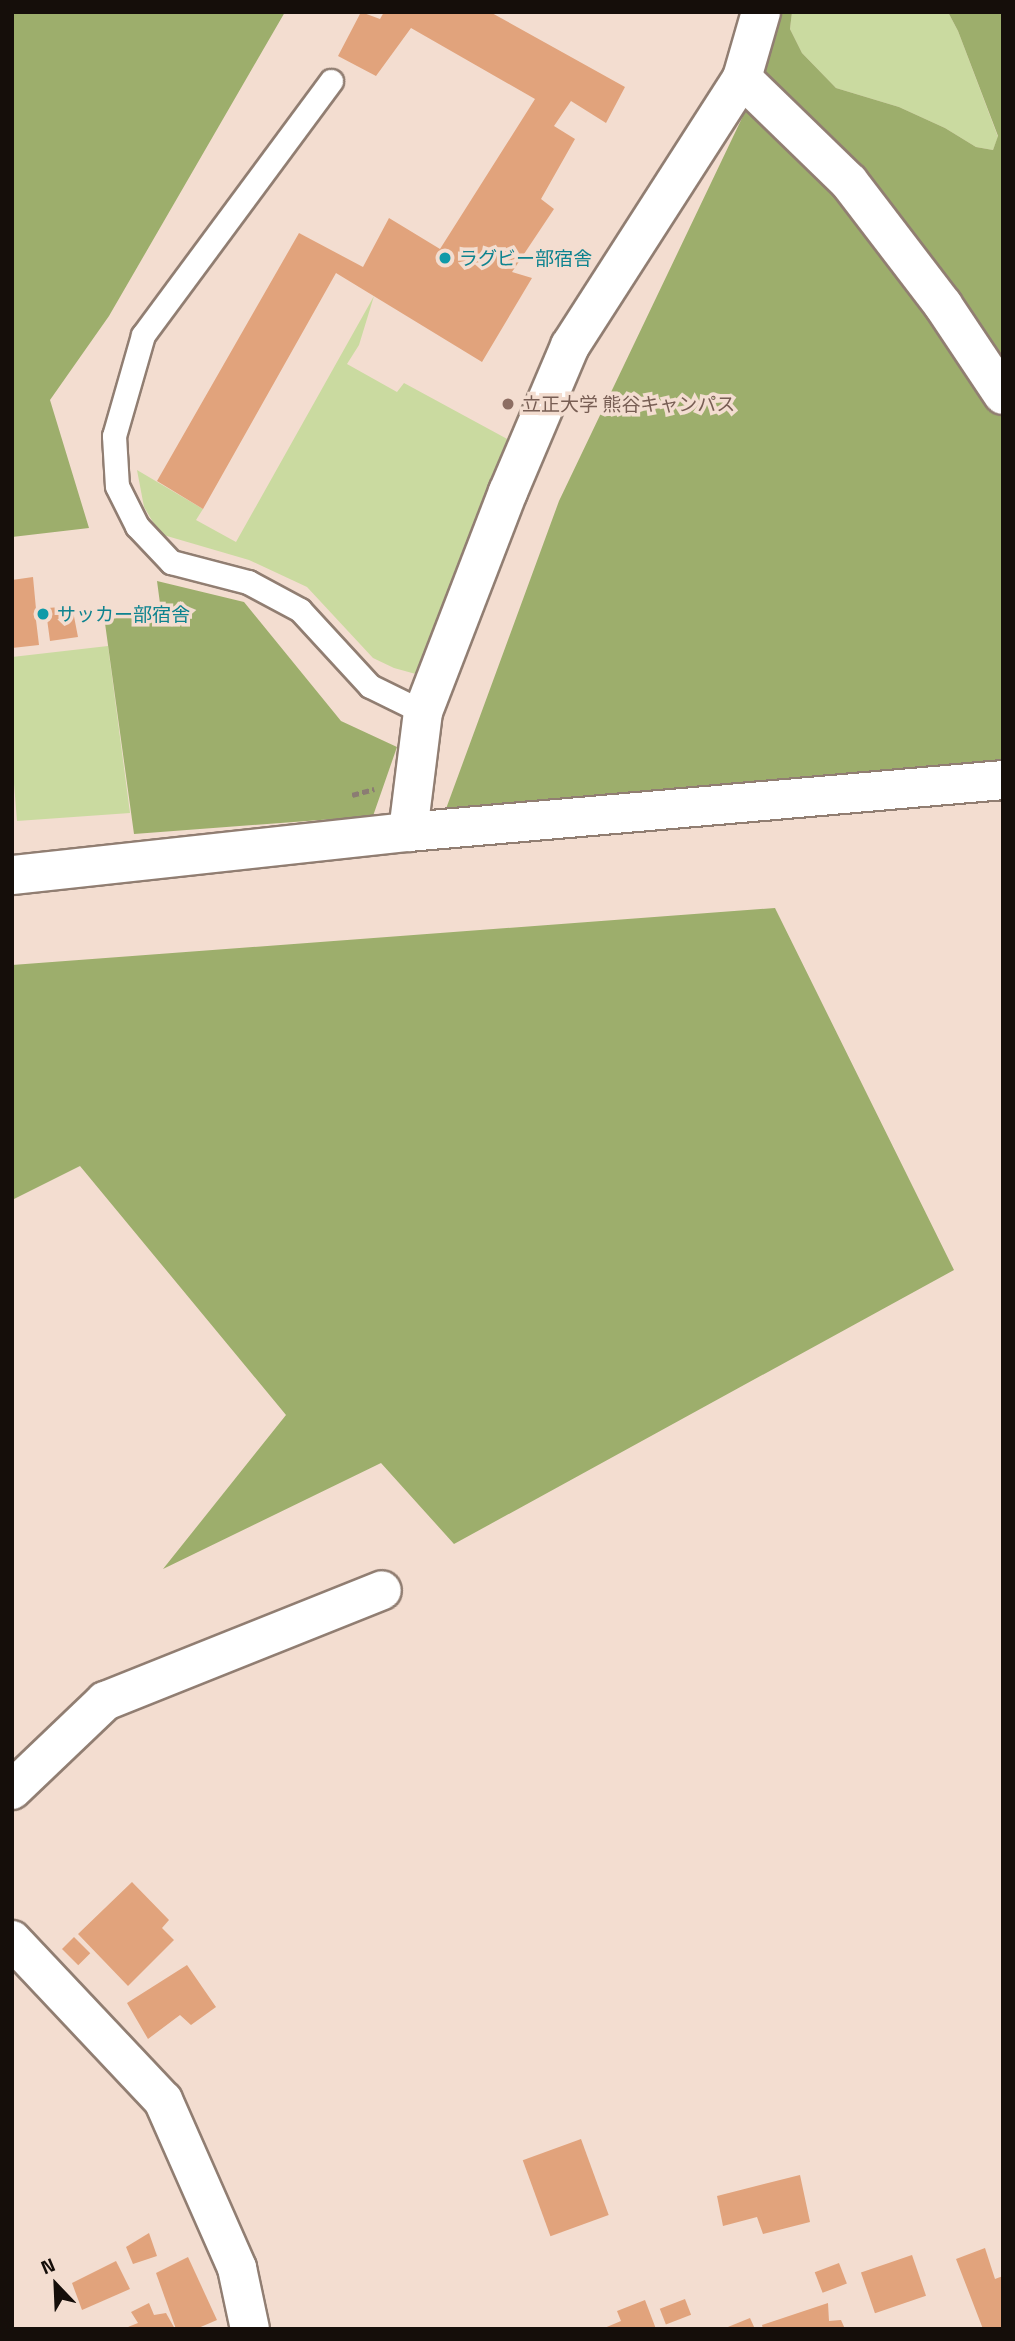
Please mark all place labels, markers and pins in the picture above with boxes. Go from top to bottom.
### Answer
place label: ラグビー部宿舎 [459,247,592,269]
marker: ラグビー部宿舎 [437,250,453,266]
place label: 立正大学 熊谷キャンパス [522,393,735,415]
marker: 立正大学 熊谷キャンパス [500,396,516,412]
place label: サッカー部宿舎 [57,603,190,625]
marker: サッカー部宿舎 [35,606,51,622]

